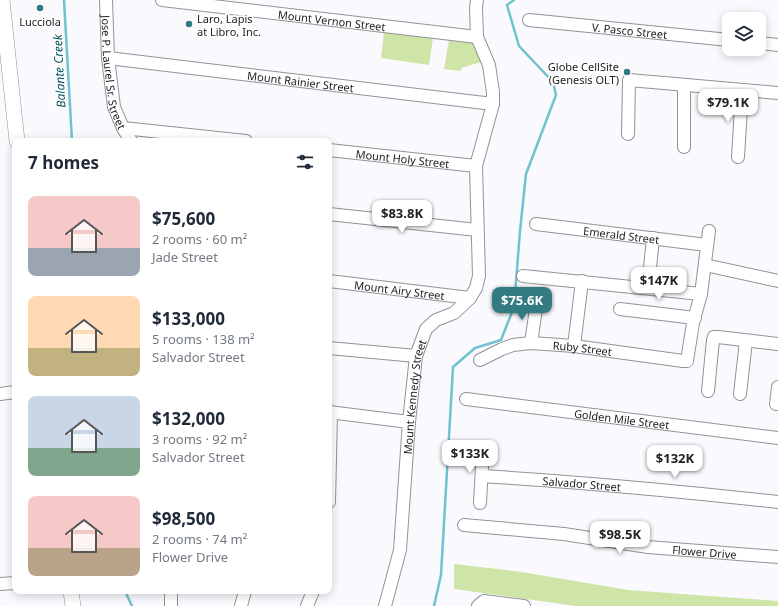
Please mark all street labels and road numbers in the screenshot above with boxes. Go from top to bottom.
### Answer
street label: Mount Vernon Street [277,6,386,34]
street label: Jose P. Laurel Sr. Street [99,14,130,131]
street label: V. Pasco Street [591,19,668,41]
street label: Mount Rainier Street [247,67,355,95]
street label: Mount Holy Street [355,145,450,171]
street label: Emerald Street [583,222,660,247]
street label: Mount Airy Street [354,277,445,302]
street label: Mount Kennedy Street [399,337,429,455]
street label: Ruby Street [552,337,613,359]
street label: Golden Mile Street [573,405,670,432]
street label: Salvador Street [542,473,622,494]
street label: Flower Drive [672,541,737,561]

